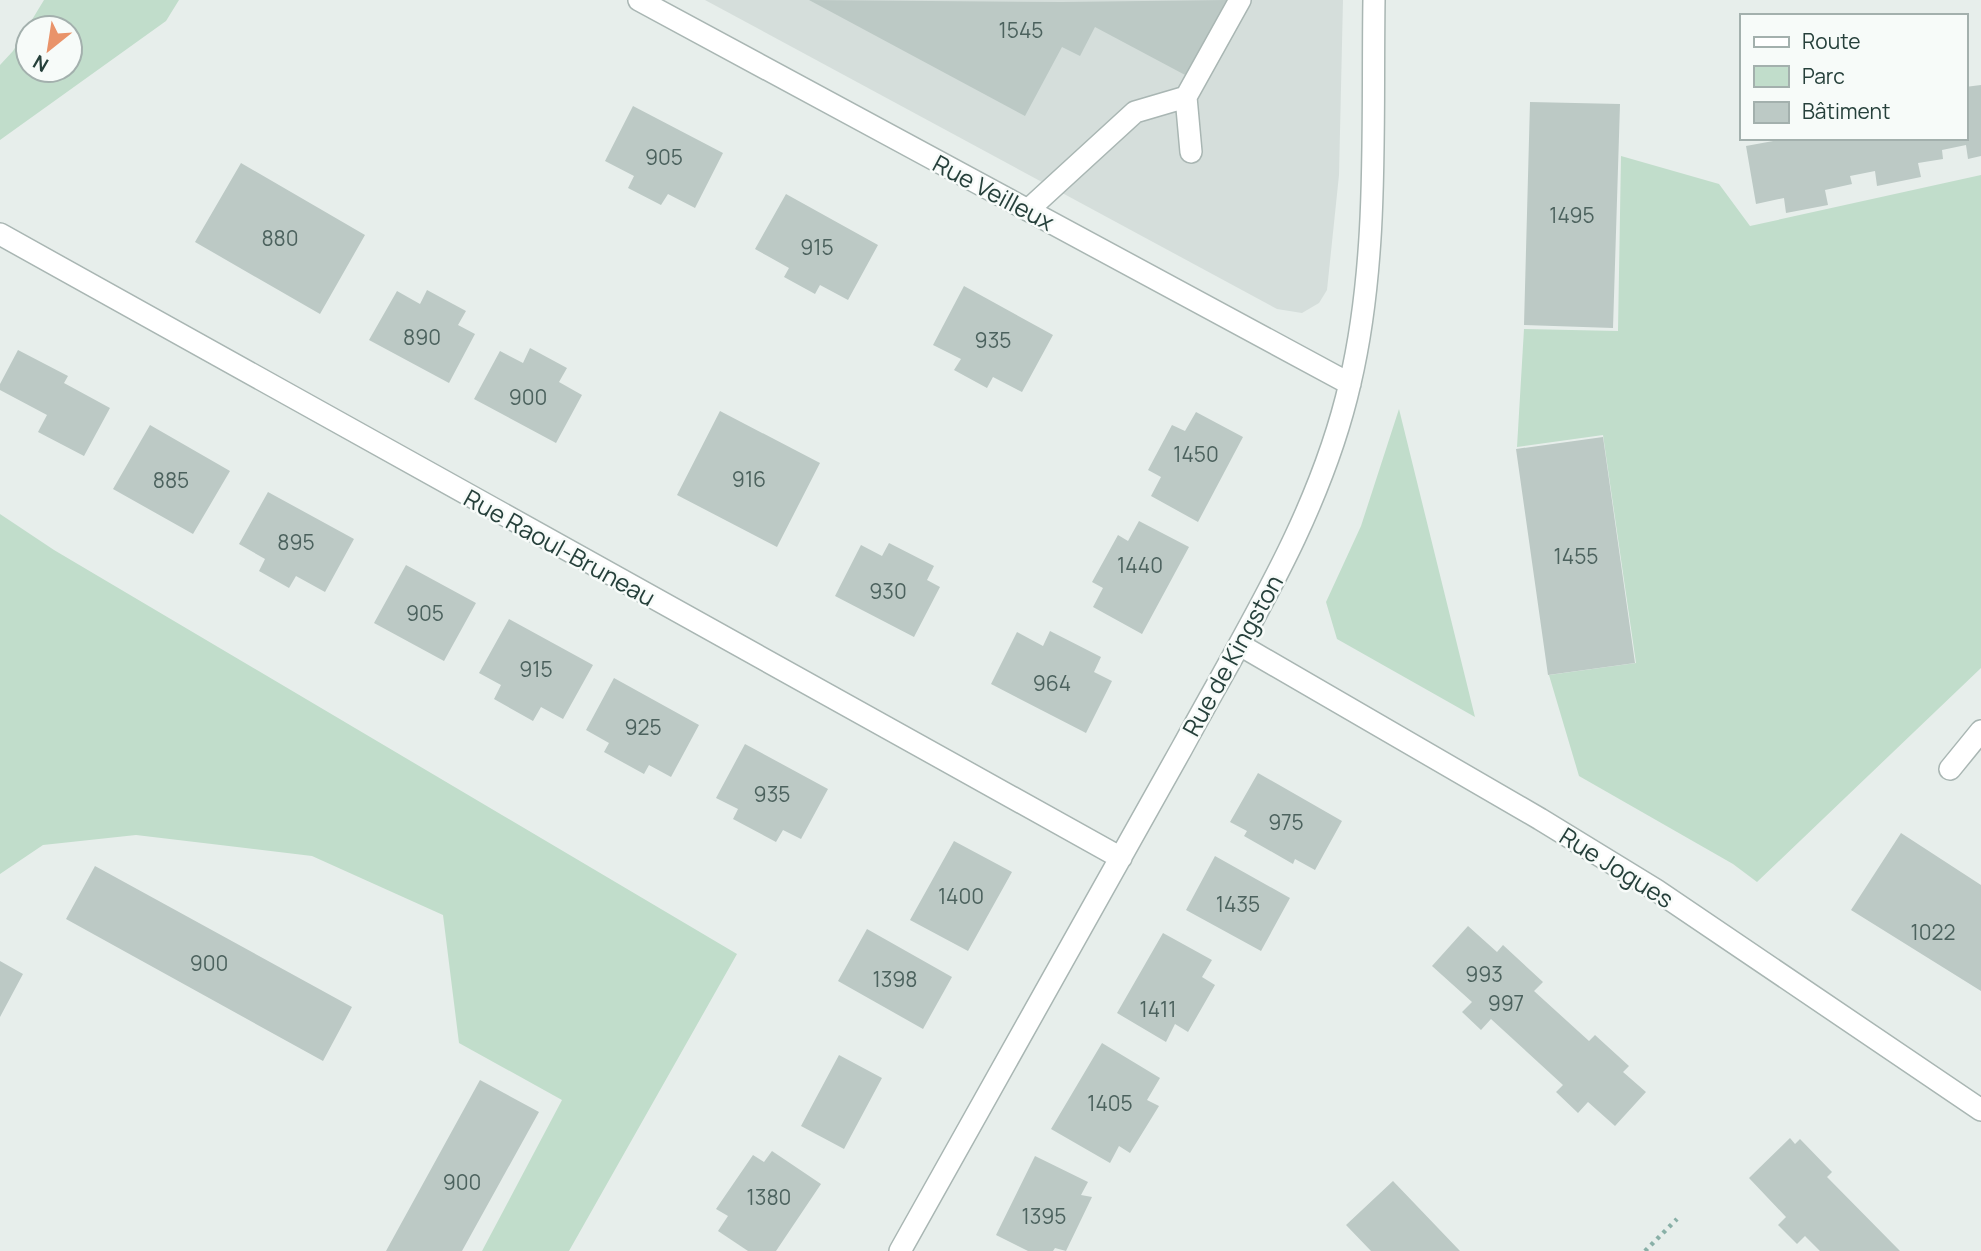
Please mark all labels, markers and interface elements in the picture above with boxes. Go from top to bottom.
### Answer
north arrow [14,14,84,84]
legend [1740,14,1967,140]
house number: 1545 [999,16,1043,44]
text: Route [1802,27,1860,55]
text: N [28,49,53,78]
text: Parc [1802,62,1845,90]
text: Bâtiment [1802,97,1890,125]
house number: 905 [645,143,683,171]
street label: Rue Veilleux [928,146,1061,238]
house number: 1495 [1549,201,1595,229]
house number: 880 [261,224,299,252]
house number: 915 [800,233,834,261]
house number: 890 [403,323,441,351]
house number: 935 [975,326,1011,354]
house number: 900 [509,383,547,411]
house number: 1450 [1173,440,1219,468]
house number: 916 [732,465,766,493]
house number: 885 [153,466,189,494]
street label: Rue Raoul-Bruneau [458,481,662,613]
house number: 895 [277,528,315,556]
house number: 1455 [1554,542,1598,570]
house number: 1440 [1117,551,1163,579]
street label: Rue de Kingston [1174,568,1290,742]
house number: 930 [869,577,907,605]
house number: 905 [406,599,444,627]
house number: 915 [519,655,553,683]
house number: 964 [1033,669,1071,697]
house number: 925 [624,713,662,741]
house number: 935 [754,780,790,808]
house number: 975 [1268,808,1304,836]
street label: Rue Jogues [1554,819,1680,915]
house number: 1400 [938,882,984,910]
house number: 1435 [1216,890,1260,918]
house number: 1022 [1911,918,1955,946]
house number: 900 [190,949,228,977]
house number: 993 [1465,960,1503,988]
house number: 1398 [872,965,918,993]
house number: 997 [1488,989,1524,1017]
house number: 1411 [1140,995,1176,1023]
house number: 1405 [1087,1089,1133,1117]
house number: 900 [443,1168,481,1196]
house number: 1380 [747,1183,791,1211]
house number: 1395 [1022,1202,1066,1230]

